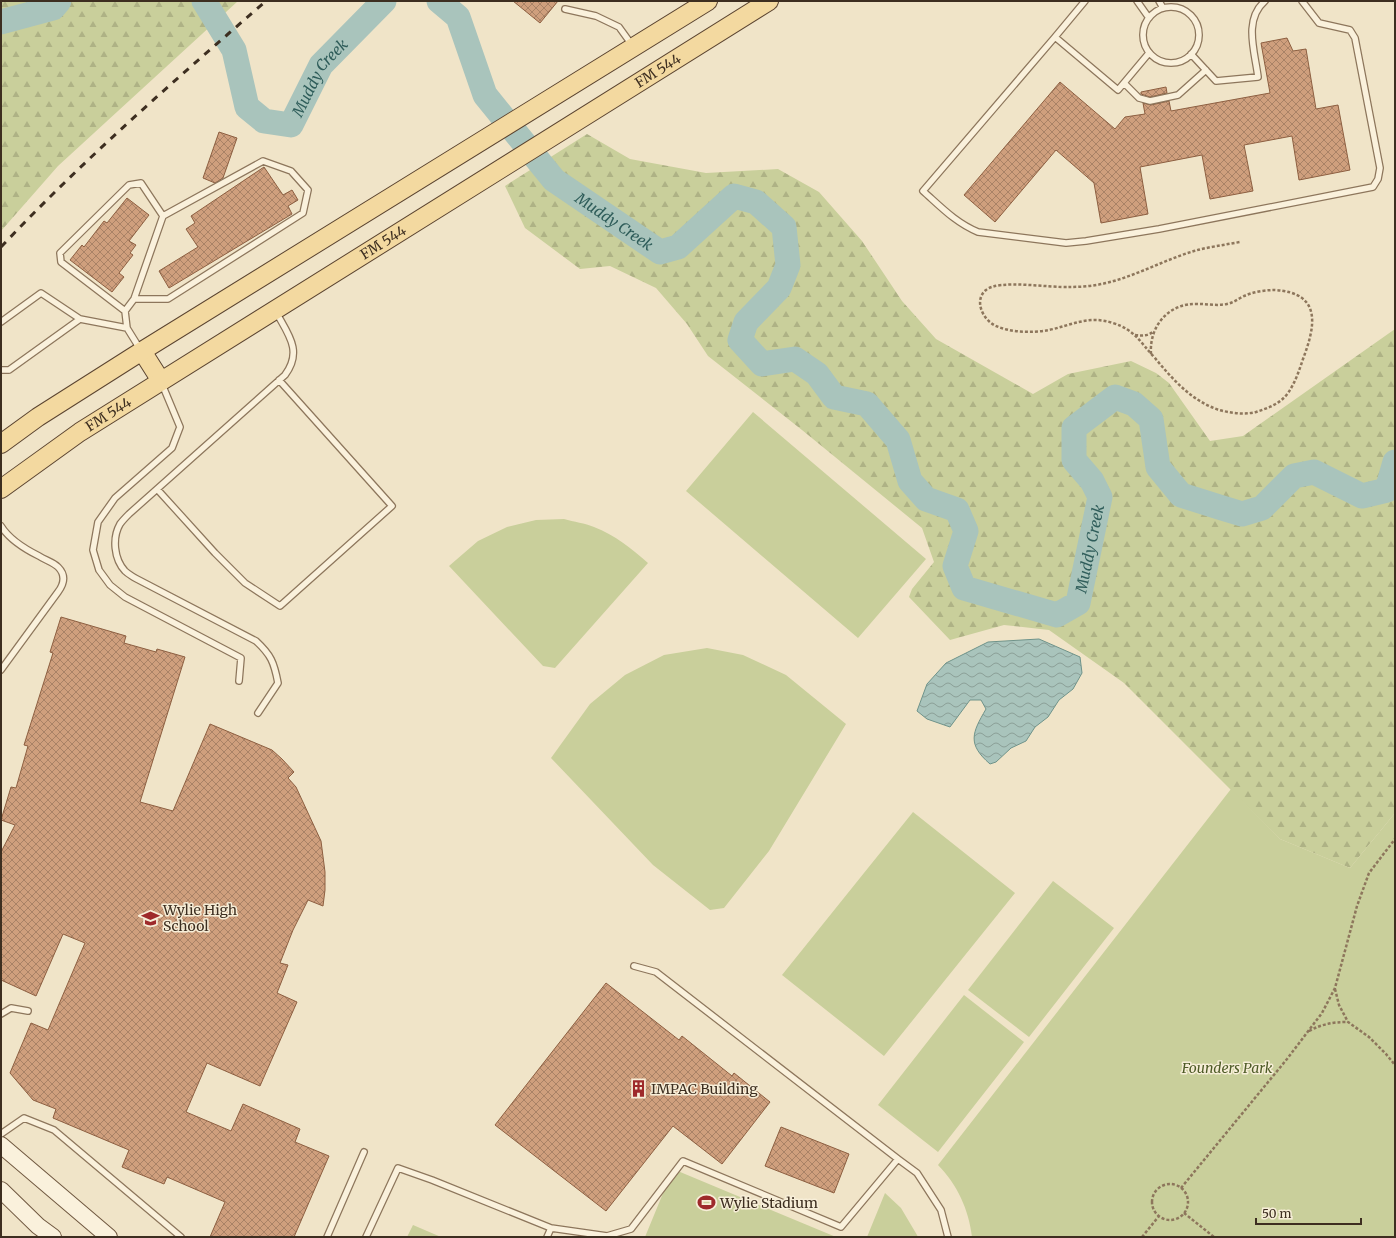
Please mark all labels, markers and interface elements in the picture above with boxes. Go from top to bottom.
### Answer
water label: Muddy Creek [287,34,352,120]
street label: FM 544 [632,49,684,92]
water label: Muddy Creek [571,188,658,255]
street label: FM 544 [357,221,410,263]
street label: FM 544 [82,393,135,435]
water label: Muddy Creek [1071,502,1108,595]
place label: Wylie High School [162,901,237,935]
school or university icon: Wylie High School [140,908,160,928]
park label: Founders Park [1181,1059,1273,1077]
building icon: IMPAC Building [628,1079,648,1099]
place label: IMPAC Building [651,1080,758,1098]
sports icon: Wylie Stadium [697,1193,717,1213]
place label: Wylie Stadium [719,1194,818,1212]
scale bar [1256,1200,1361,1226]
text: 50 m [1262,1206,1291,1221]

